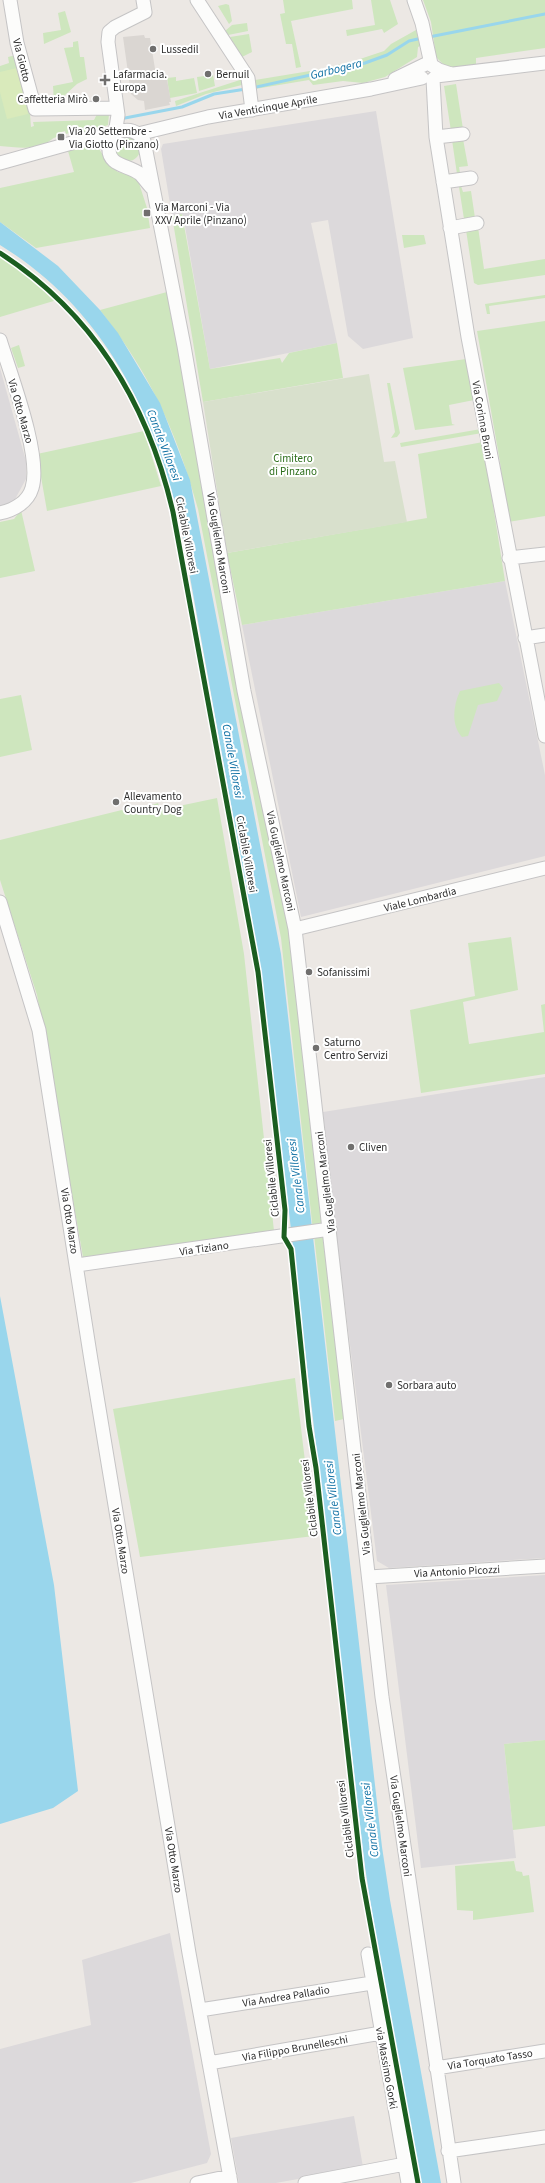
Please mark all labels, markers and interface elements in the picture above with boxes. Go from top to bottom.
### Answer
street label: Via Giotto [9,37,34,84]
place label: Lussedil [161,42,199,57]
marker: Lussedil [148,44,158,54]
water label: Garbogera [308,55,364,84]
place label: Lafarmacia. Europa [113,67,167,95]
place label: Bernuil [216,67,249,82]
marker: Bernuil [203,69,213,79]
marker: Lafarmacia. Europa [100,75,110,85]
street label: Via Venticinque Aprile [218,91,319,124]
place label: Caffetteria Mirò [17,92,88,107]
marker: Caffetteria Mirò [91,94,101,104]
place label: Via 20 Settembre - Via Giotto (Pinzano) [69,124,159,152]
marker: Via 20 Settembre - Via Giotto (Pinzano) [56,132,66,142]
place label: Via Marconi - Via XXV Aprile (Pinzano) [155,200,247,228]
marker: Via Marconi - Via XXV Aprile (Pinzano) [142,208,152,218]
street label: Via Otto Marzo [4,377,37,445]
street label: Via Corinna Bruni [468,380,497,461]
water label: Canale Villoresi [142,407,185,483]
park label: Cimitero di Pinzano [269,451,317,479]
street label: Via Guglielmo Marconi [203,491,234,595]
street label: Ciclabile Villoresi [172,495,201,575]
water label: Canale Villoresi [218,723,247,800]
place label: Allevamento Country Dog [124,789,182,817]
marker: Allevamento Country Dog [111,797,121,807]
street label: Via Guglielmo Marconi [263,810,298,913]
street label: Ciclabile Villoresi [232,814,261,894]
street label: Viale Lombardia [382,883,458,916]
place label: Sofanissimi [317,965,370,980]
marker: Sofanissimi [304,967,314,977]
place label: Saturno Centro Servizi [324,1035,388,1063]
marker: Saturno Centro Servizi [311,1043,321,1053]
street label: Via Guglielmo Marconi [312,1130,339,1234]
water label: Canale Villoresi [283,1137,310,1214]
street label: Ciclabile Villoresi [260,1138,283,1218]
place label: Cliven [359,1140,387,1155]
marker: Cliven [346,1142,356,1152]
street label: Via Otto Marzo [57,1187,82,1255]
street label: Via Tiziano [178,1238,230,1259]
place label: Sorbara auto [397,1378,457,1393]
marker: Sorbara auto [384,1380,394,1390]
street label: Via Guglielmo Marconi [349,1452,374,1556]
street label: Ciclabile Villoresi [297,1458,322,1538]
water label: Canale Villoresi [320,1459,347,1536]
street label: Via Otto Marzo [108,1507,133,1575]
street label: Via Antonio Picozzi [414,1562,500,1581]
street label: Via Guglielmo Marconi [386,1774,415,1878]
street label: Ciclabile Villoresi [333,1779,358,1859]
water label: Canale Villoresi [357,1781,384,1858]
street label: Via Otto Marzo [161,1826,186,1894]
street label: Via Andrea Palladio [241,1982,331,2011]
street label: via Massimo Gorki [372,2026,401,2110]
street label: Via Filippo Brunelleschi [241,2032,349,2065]
street label: Via Torquato Tasso [446,2045,534,2074]

